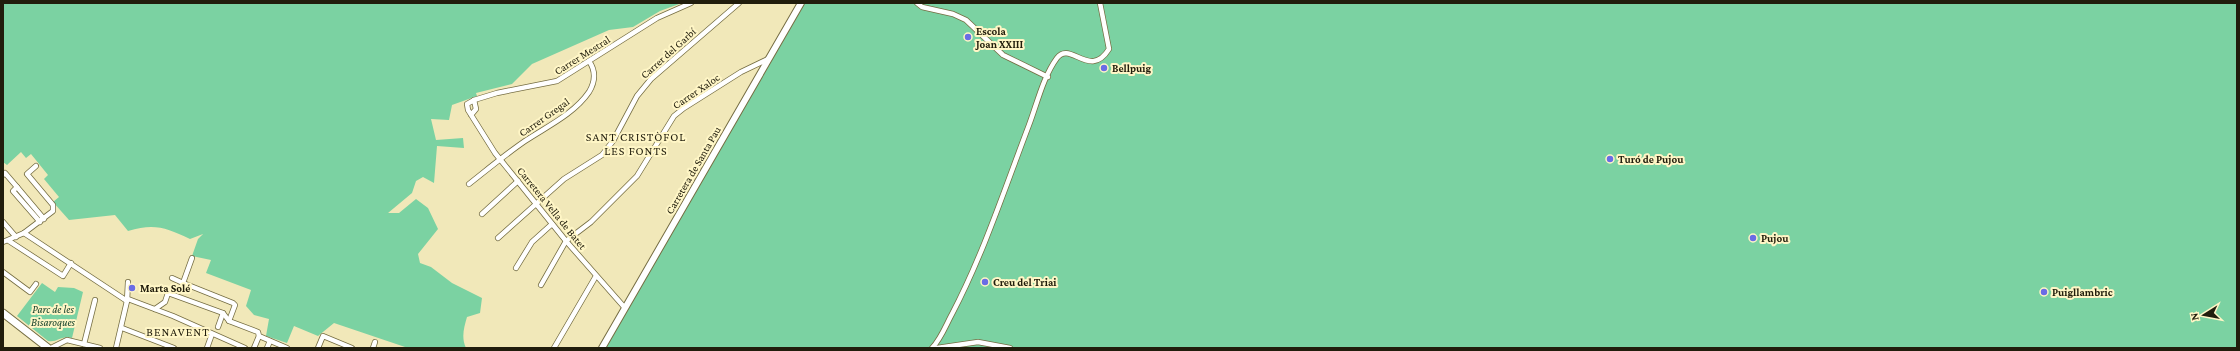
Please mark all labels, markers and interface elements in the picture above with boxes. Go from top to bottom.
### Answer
street label: Carrer del Garbí [638,24,699,81]
place label: Escola Joan XXIII [975,25,1024,50]
marker: Escola Joan XXIII [963,32,973,42]
street label: Carrer Mestral [552,33,612,77]
place label: Bellpuig [1112,62,1151,74]
marker: Bellpuig [1099,63,1109,73]
street label: Carrer Xaloc [670,71,722,111]
street label: Carrer Gregal [517,95,572,140]
street label: Carretera de Santa Pau [663,124,723,216]
district label: SANT CRISTÒFOL LES FONTS [586,130,686,158]
place label: Turó de Pujou [1618,153,1684,166]
marker: Turó de Pujou [1605,154,1615,164]
street label: Carretera Vella de Batet [515,164,589,252]
place label: Pujou [1761,232,1789,245]
marker: Pujou [1748,233,1758,243]
place label: Creu del Triai [993,276,1057,288]
marker: Creu del Triai [980,277,990,287]
place label: Marta Solé [140,282,190,294]
marker: Marta Solé [127,283,137,293]
place label: Puigllambric [2052,286,2113,298]
marker: Puigllambric [2039,287,2049,297]
north arrow [2184,295,2224,335]
park label: Parc de les Bisaroques [31,303,76,329]
text: N [2187,312,2201,322]
district label: BENAVENT [146,325,210,339]

